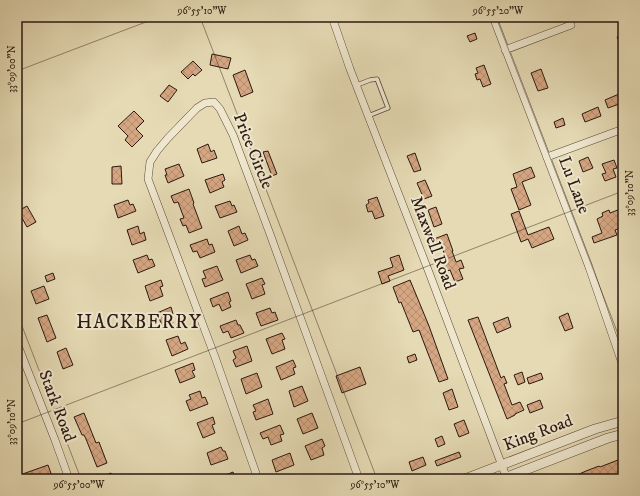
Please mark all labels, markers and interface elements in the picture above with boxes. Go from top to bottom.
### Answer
text: 96°55'10"W [176,5,227,17]
text: 96°55'20"W [472,5,524,17]
text: 33°09'00"N [6,45,18,93]
street label: Price Circle [228,110,278,192]
street label: Lu Lane [553,153,595,217]
text: 33°09'10"N [624,170,636,216]
street label: Maxwell Road [405,193,461,293]
district label: HACKBERRY [76,311,202,334]
street label: Stark Road [33,367,81,445]
text: 33°09'10"N [6,399,18,445]
street label: King Road [500,410,576,456]
text: 96°55'00"W [53,479,105,491]
text: 96°55'10"W [349,479,400,491]

